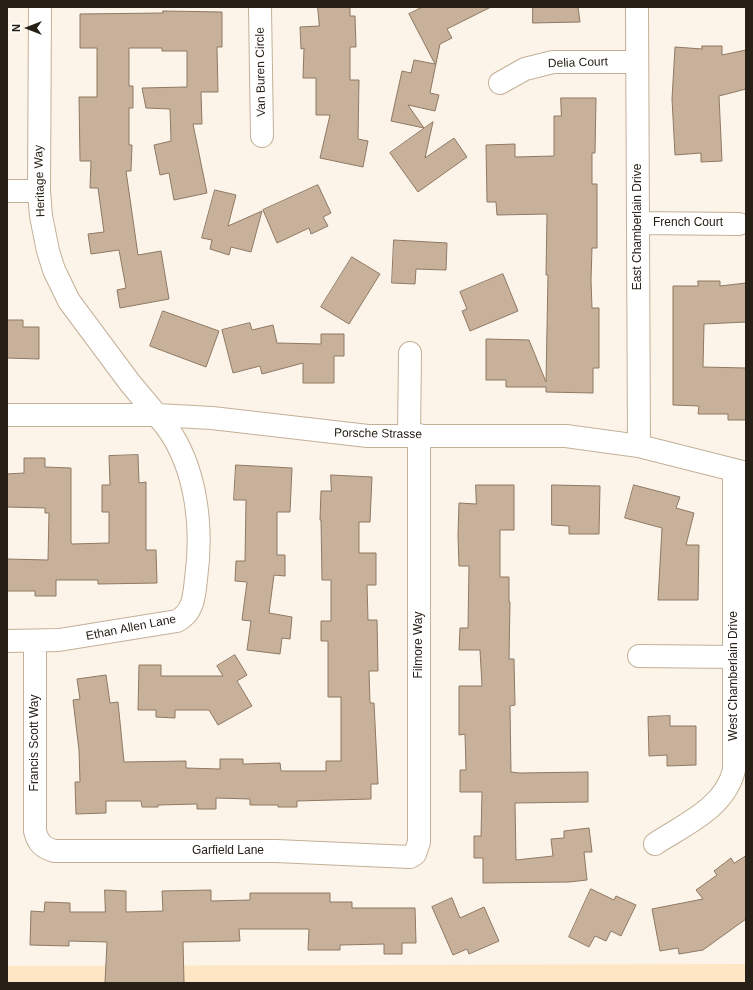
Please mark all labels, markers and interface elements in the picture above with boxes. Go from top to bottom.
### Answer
north arrow [8,8,48,48]
text: N [10,24,22,32]
street label: Van Buren Circle [253,27,269,117]
street label: Delia Court [548,55,608,71]
street label: Heritage Way [32,145,48,217]
street label: East Chamberlain Drive [631,164,645,290]
street label: French Court [653,216,723,230]
street label: Porsche Strasse [334,426,422,442]
street label: West Chamberlain Drive [727,611,741,741]
street label: Ethan Allen Lane [85,612,177,644]
street label: Filmore Way [412,612,426,678]
street label: Francis Scott Way [28,695,42,791]
street label: Garfield Lane [192,844,264,858]

